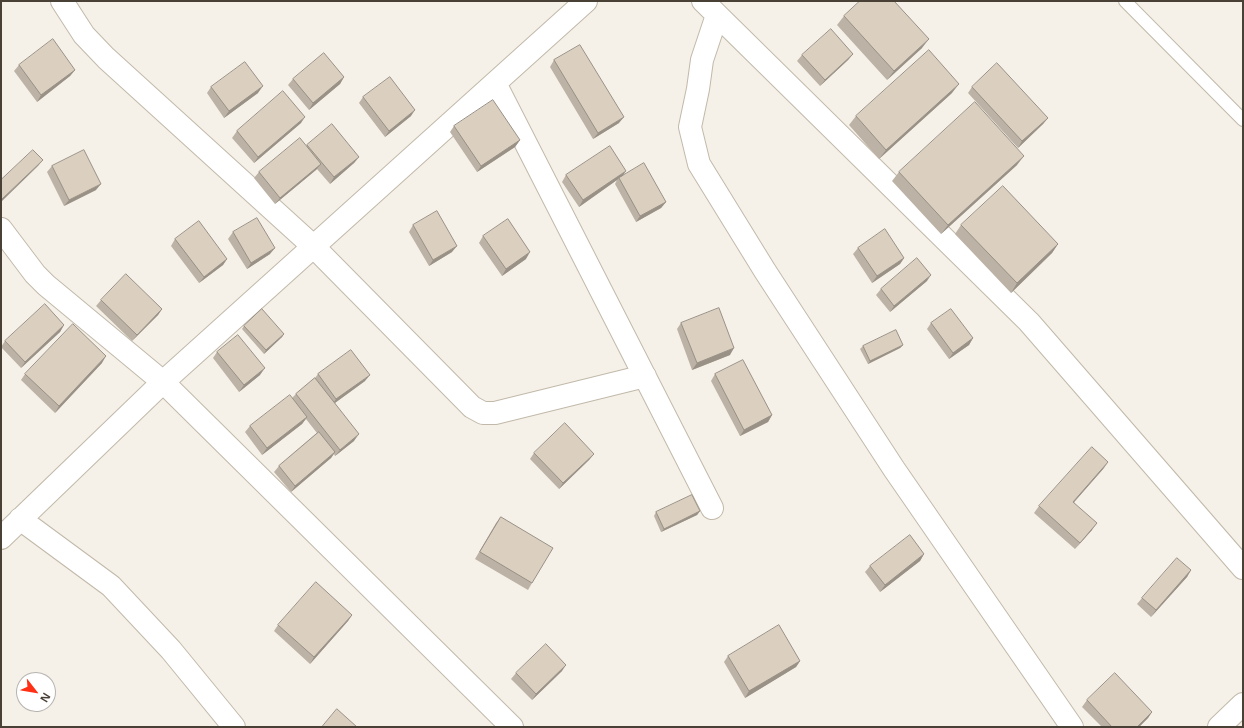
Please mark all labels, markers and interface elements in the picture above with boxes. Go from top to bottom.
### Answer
north arrow [16,672,56,712]
text: N [37,690,55,706]

